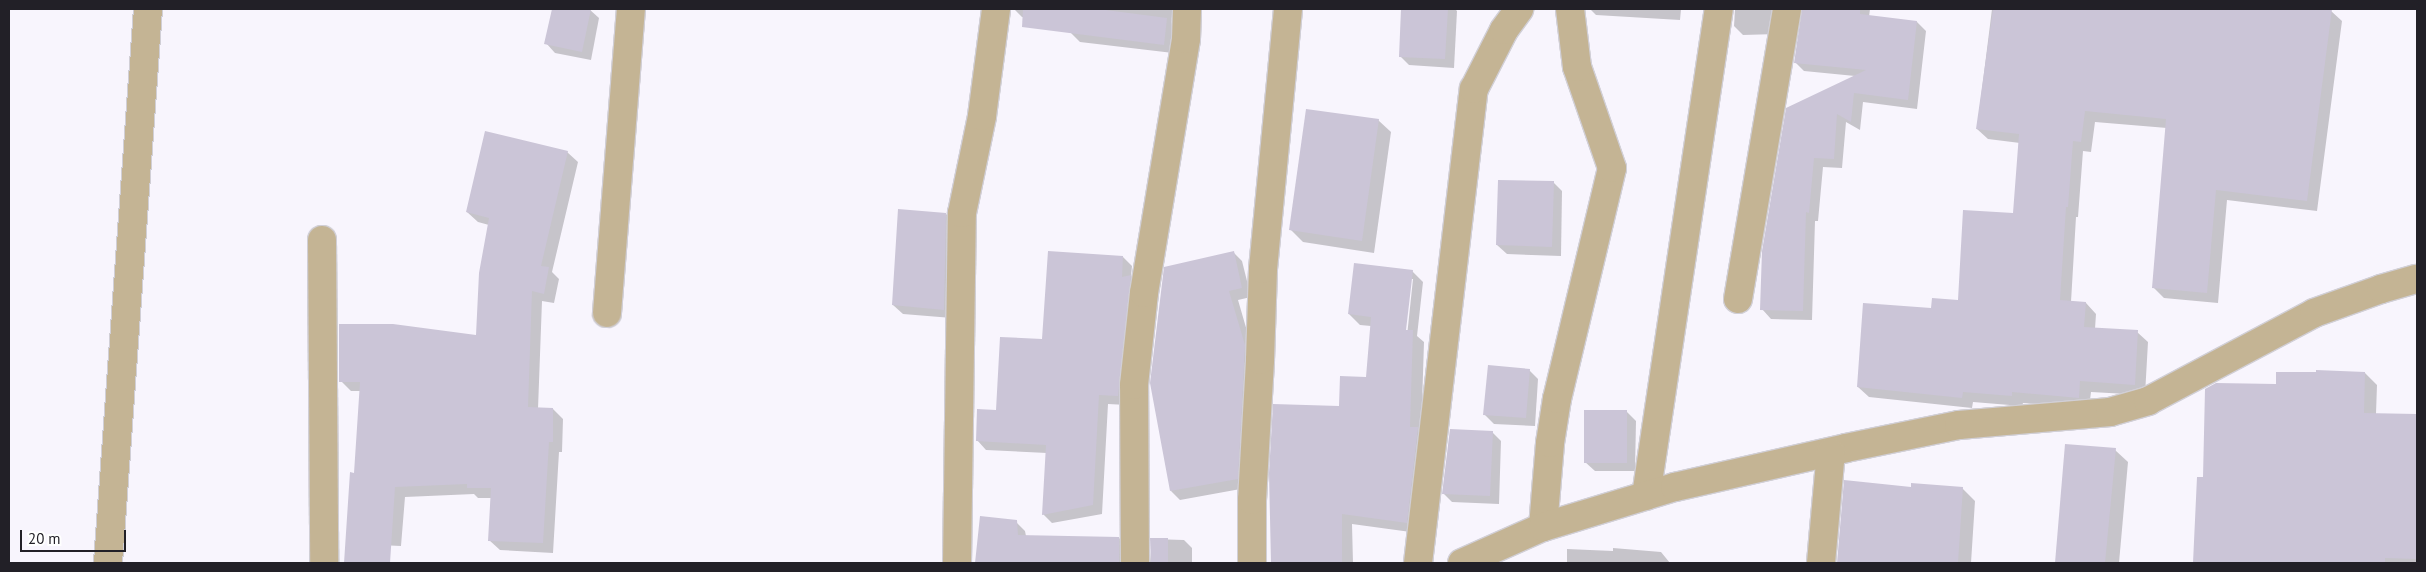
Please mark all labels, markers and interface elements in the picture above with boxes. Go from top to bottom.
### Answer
scale bar [22,520,129,552]
text: 20 m [28,529,61,548]

